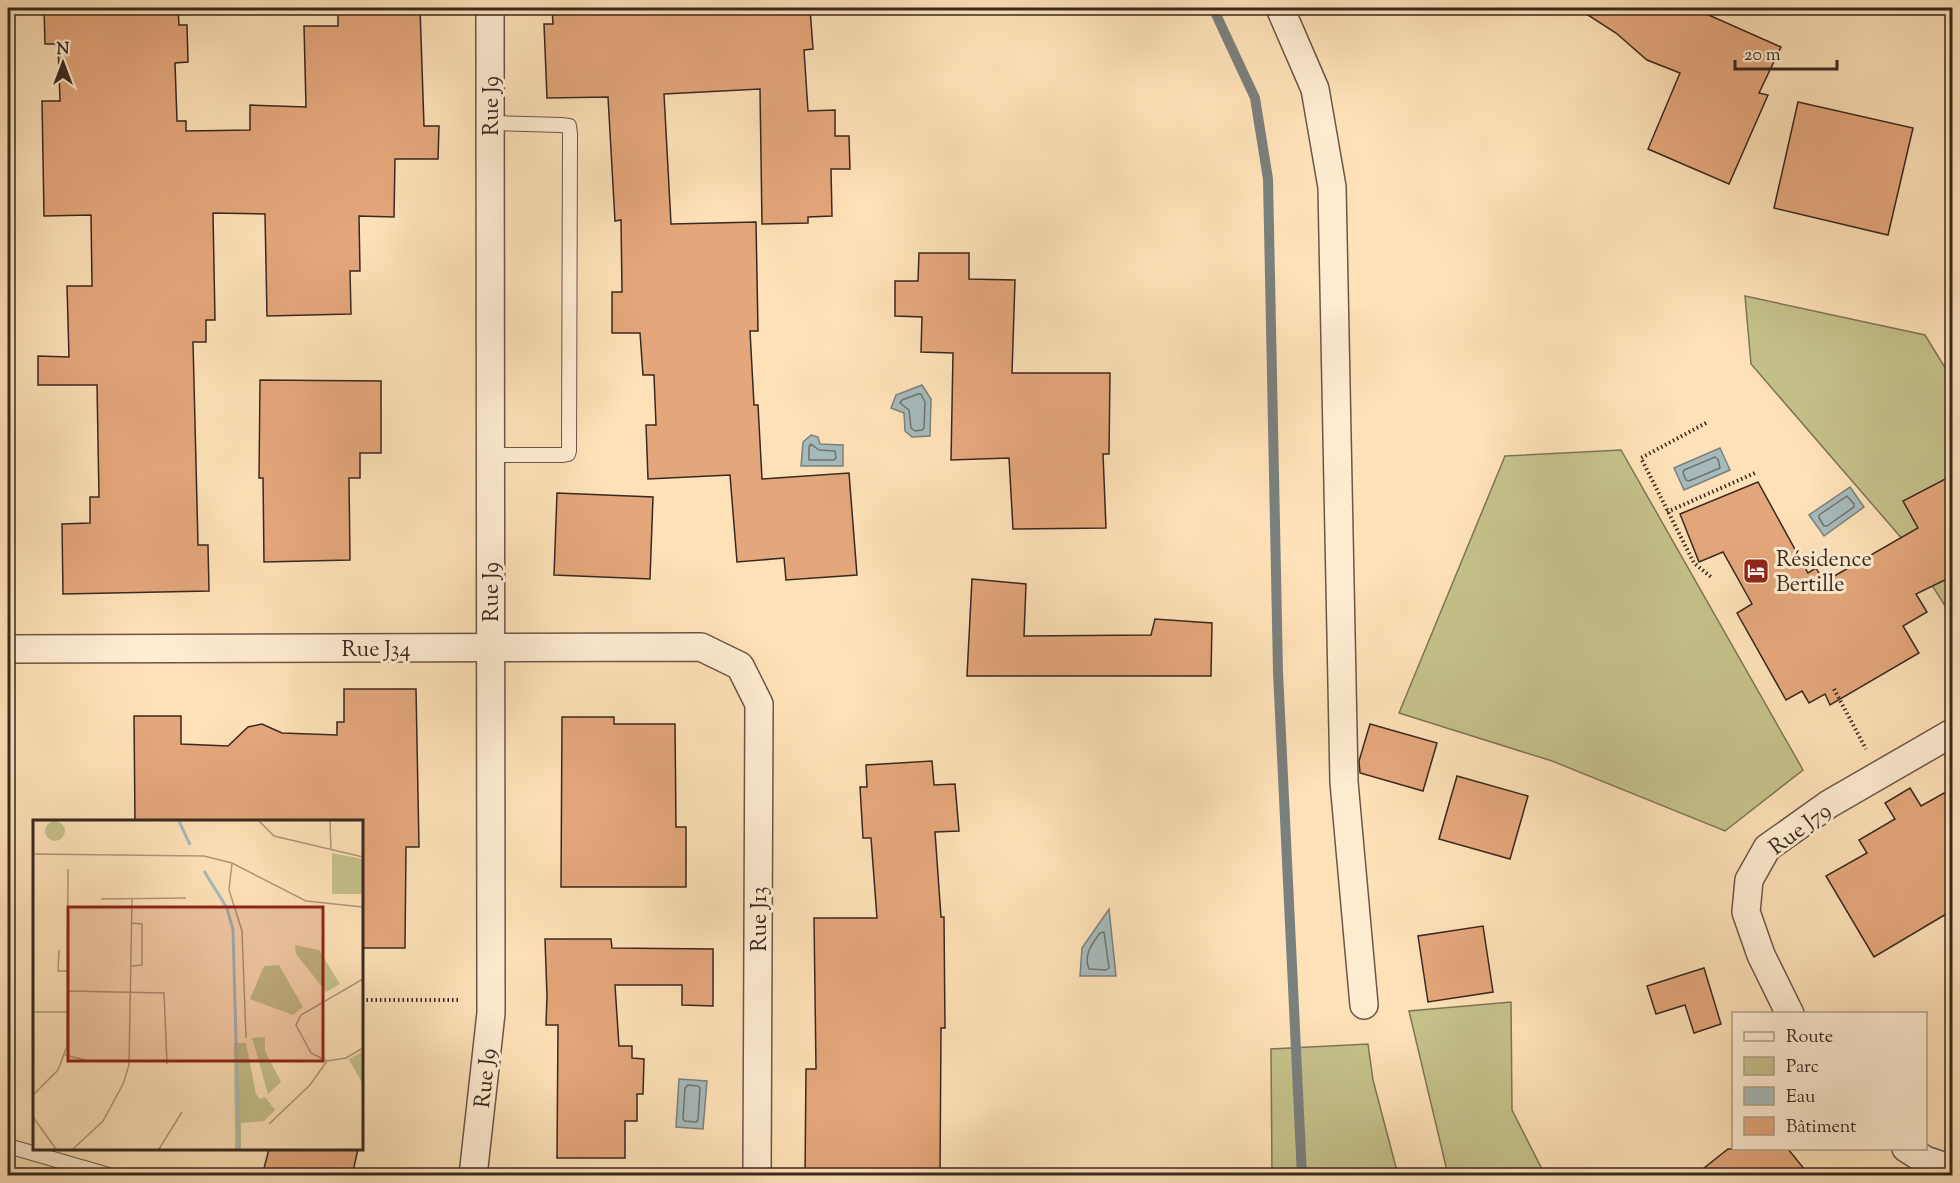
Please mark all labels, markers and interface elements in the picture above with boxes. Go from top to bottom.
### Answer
north arrow [33,33,93,93]
scale bar [1735,33,1837,71]
text: N [57,39,70,62]
text: 20 m [1744,43,1781,69]
street label: Rue J9 [477,76,509,136]
place label: Résidence Bertille [1776,545,1872,602]
hotel icon: Résidence Bertille [1741,556,1771,586]
street label: Rue J9 [477,562,509,622]
street label: Rue J34 [341,635,411,667]
street label: Rue J79 [1763,796,1839,864]
inset map [33,820,363,1150]
street label: Rue J13 [745,886,777,952]
legend [1732,1012,1927,1150]
text: Route [1786,1025,1833,1051]
street label: Rue J9 [468,1047,506,1110]
text: Parc [1786,1055,1819,1081]
text: Eau [1786,1085,1815,1111]
text: Bâtiment [1786,1115,1856,1141]

